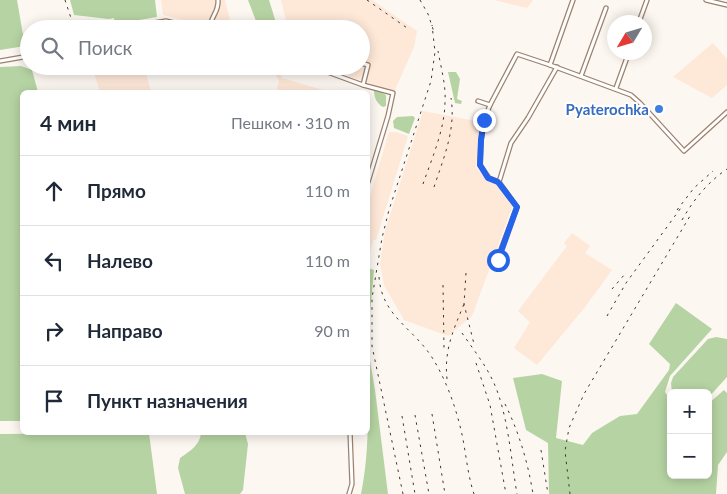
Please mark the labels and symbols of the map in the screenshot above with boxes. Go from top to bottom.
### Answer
north arrow [607,15,652,60]
place label: Pyaterochka [566,100,649,118]
marker: Pyaterochka [653,103,665,115]
route end [473,109,496,132]
route start [487,249,510,272]

